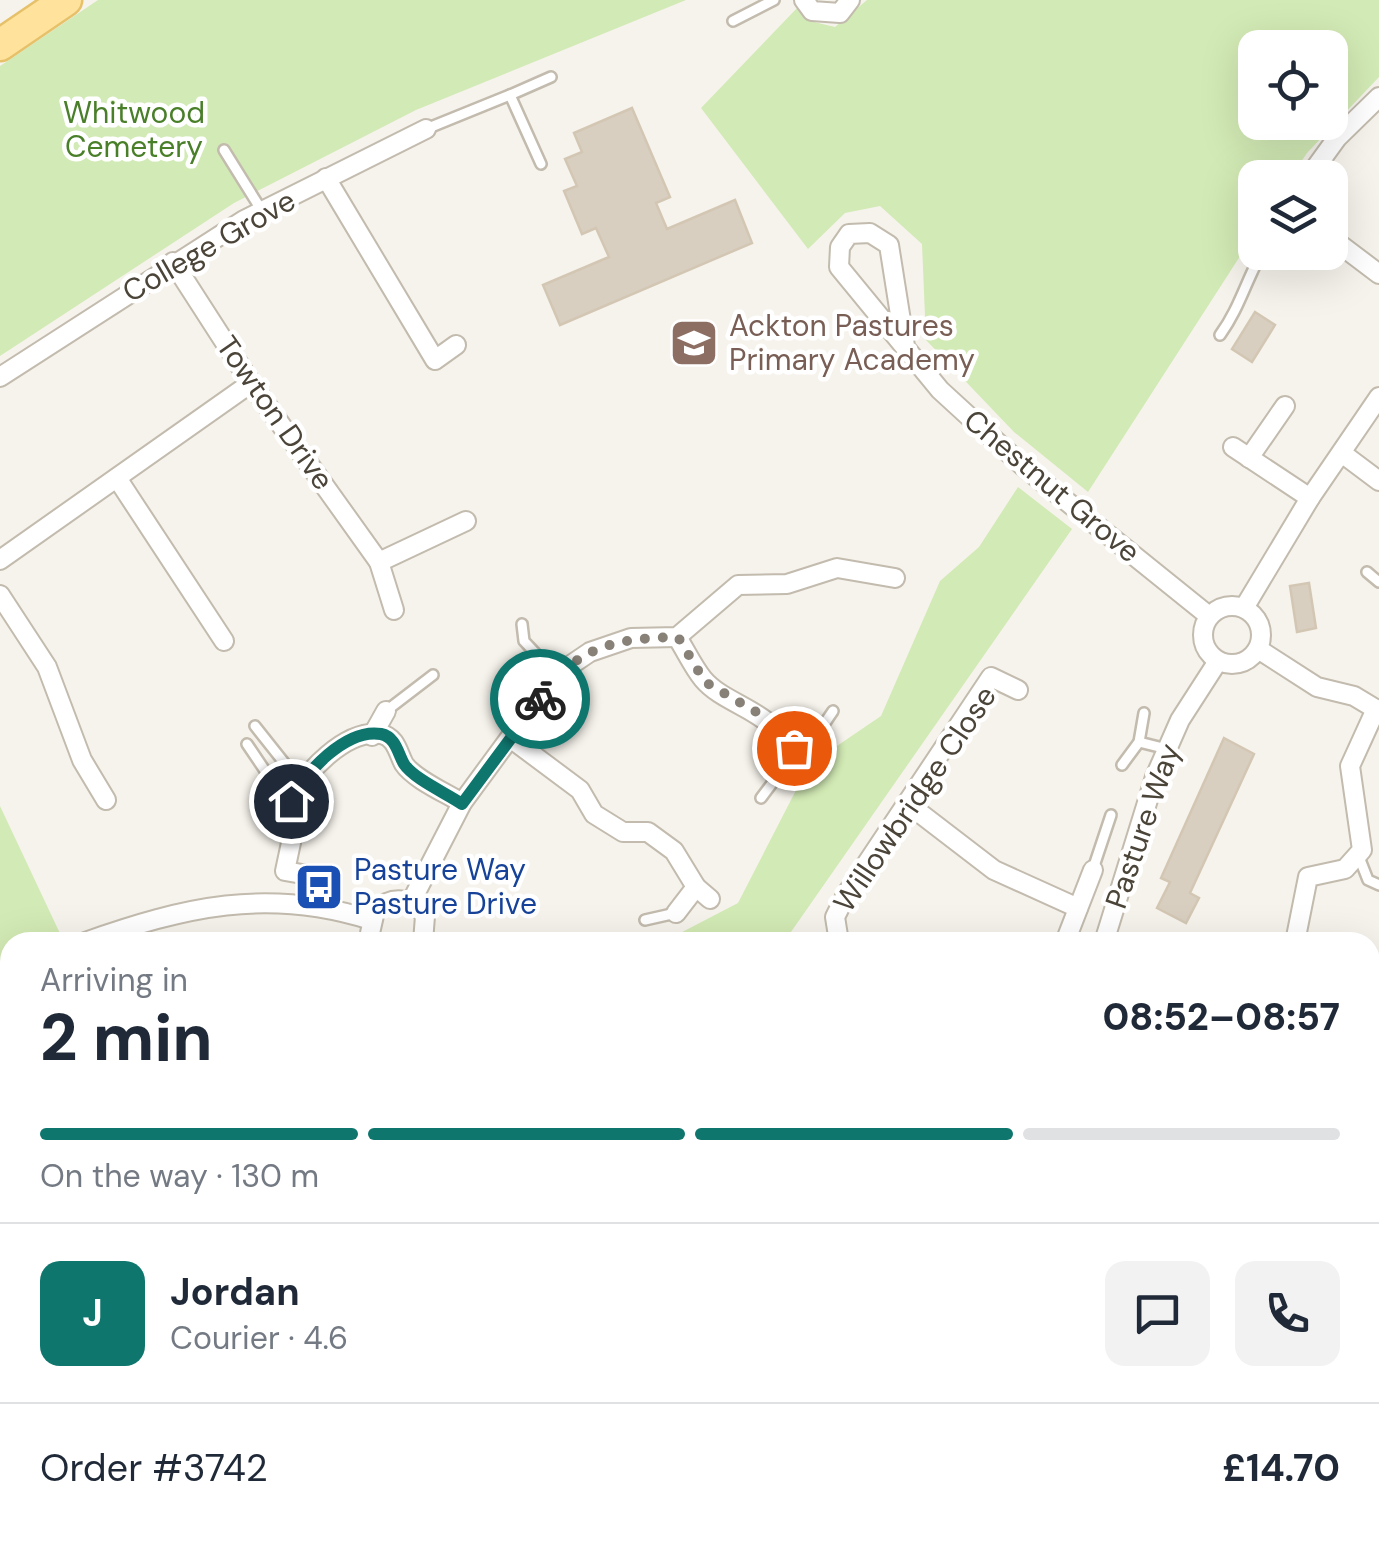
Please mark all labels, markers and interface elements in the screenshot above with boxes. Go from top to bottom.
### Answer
map controls [1238,30,1348,270]
button: locate [1238,30,1348,140]
park label: Whitwood Cemetery [63,93,205,166]
button: layers [1238,160,1348,270]
street label: College Grove [115,180,302,311]
place label: Ackton Pastures Primary Academy [729,306,975,379]
school or university icon: Ackton Pastures Primary Academy [668,317,720,369]
street label: Towton Drive [208,328,343,497]
street label: Chestnut Grove [956,400,1149,571]
courier [490,649,590,749]
icon: bike [513,672,568,727]
street label: Willowbridge Close [824,678,1005,919]
pin [752,706,837,791]
icon: bag [767,721,822,776]
street label: Pasture Way [1096,738,1189,914]
pin [249,759,334,844]
icon: home [264,774,319,829]
place label: Pasture Way Pasture Drive [354,850,537,923]
bus stop icon: Pasture Way Pasture Drive [293,861,345,913]
text: Arriving in [40,959,188,1001]
text: 08:52–08:57 [1103,992,1340,1042]
text: 2 min [40,996,213,1080]
text: On the way · 130 m [40,1155,319,1197]
button: chat [1105,1261,1210,1366]
button: phone [1235,1261,1340,1366]
text: Jordan [170,1267,300,1317]
text: J [82,1288,103,1338]
text: Courier · 4.6 [170,1317,348,1359]
text: Order #3742 [40,1443,268,1493]
text: £14.70 [1222,1443,1340,1493]

